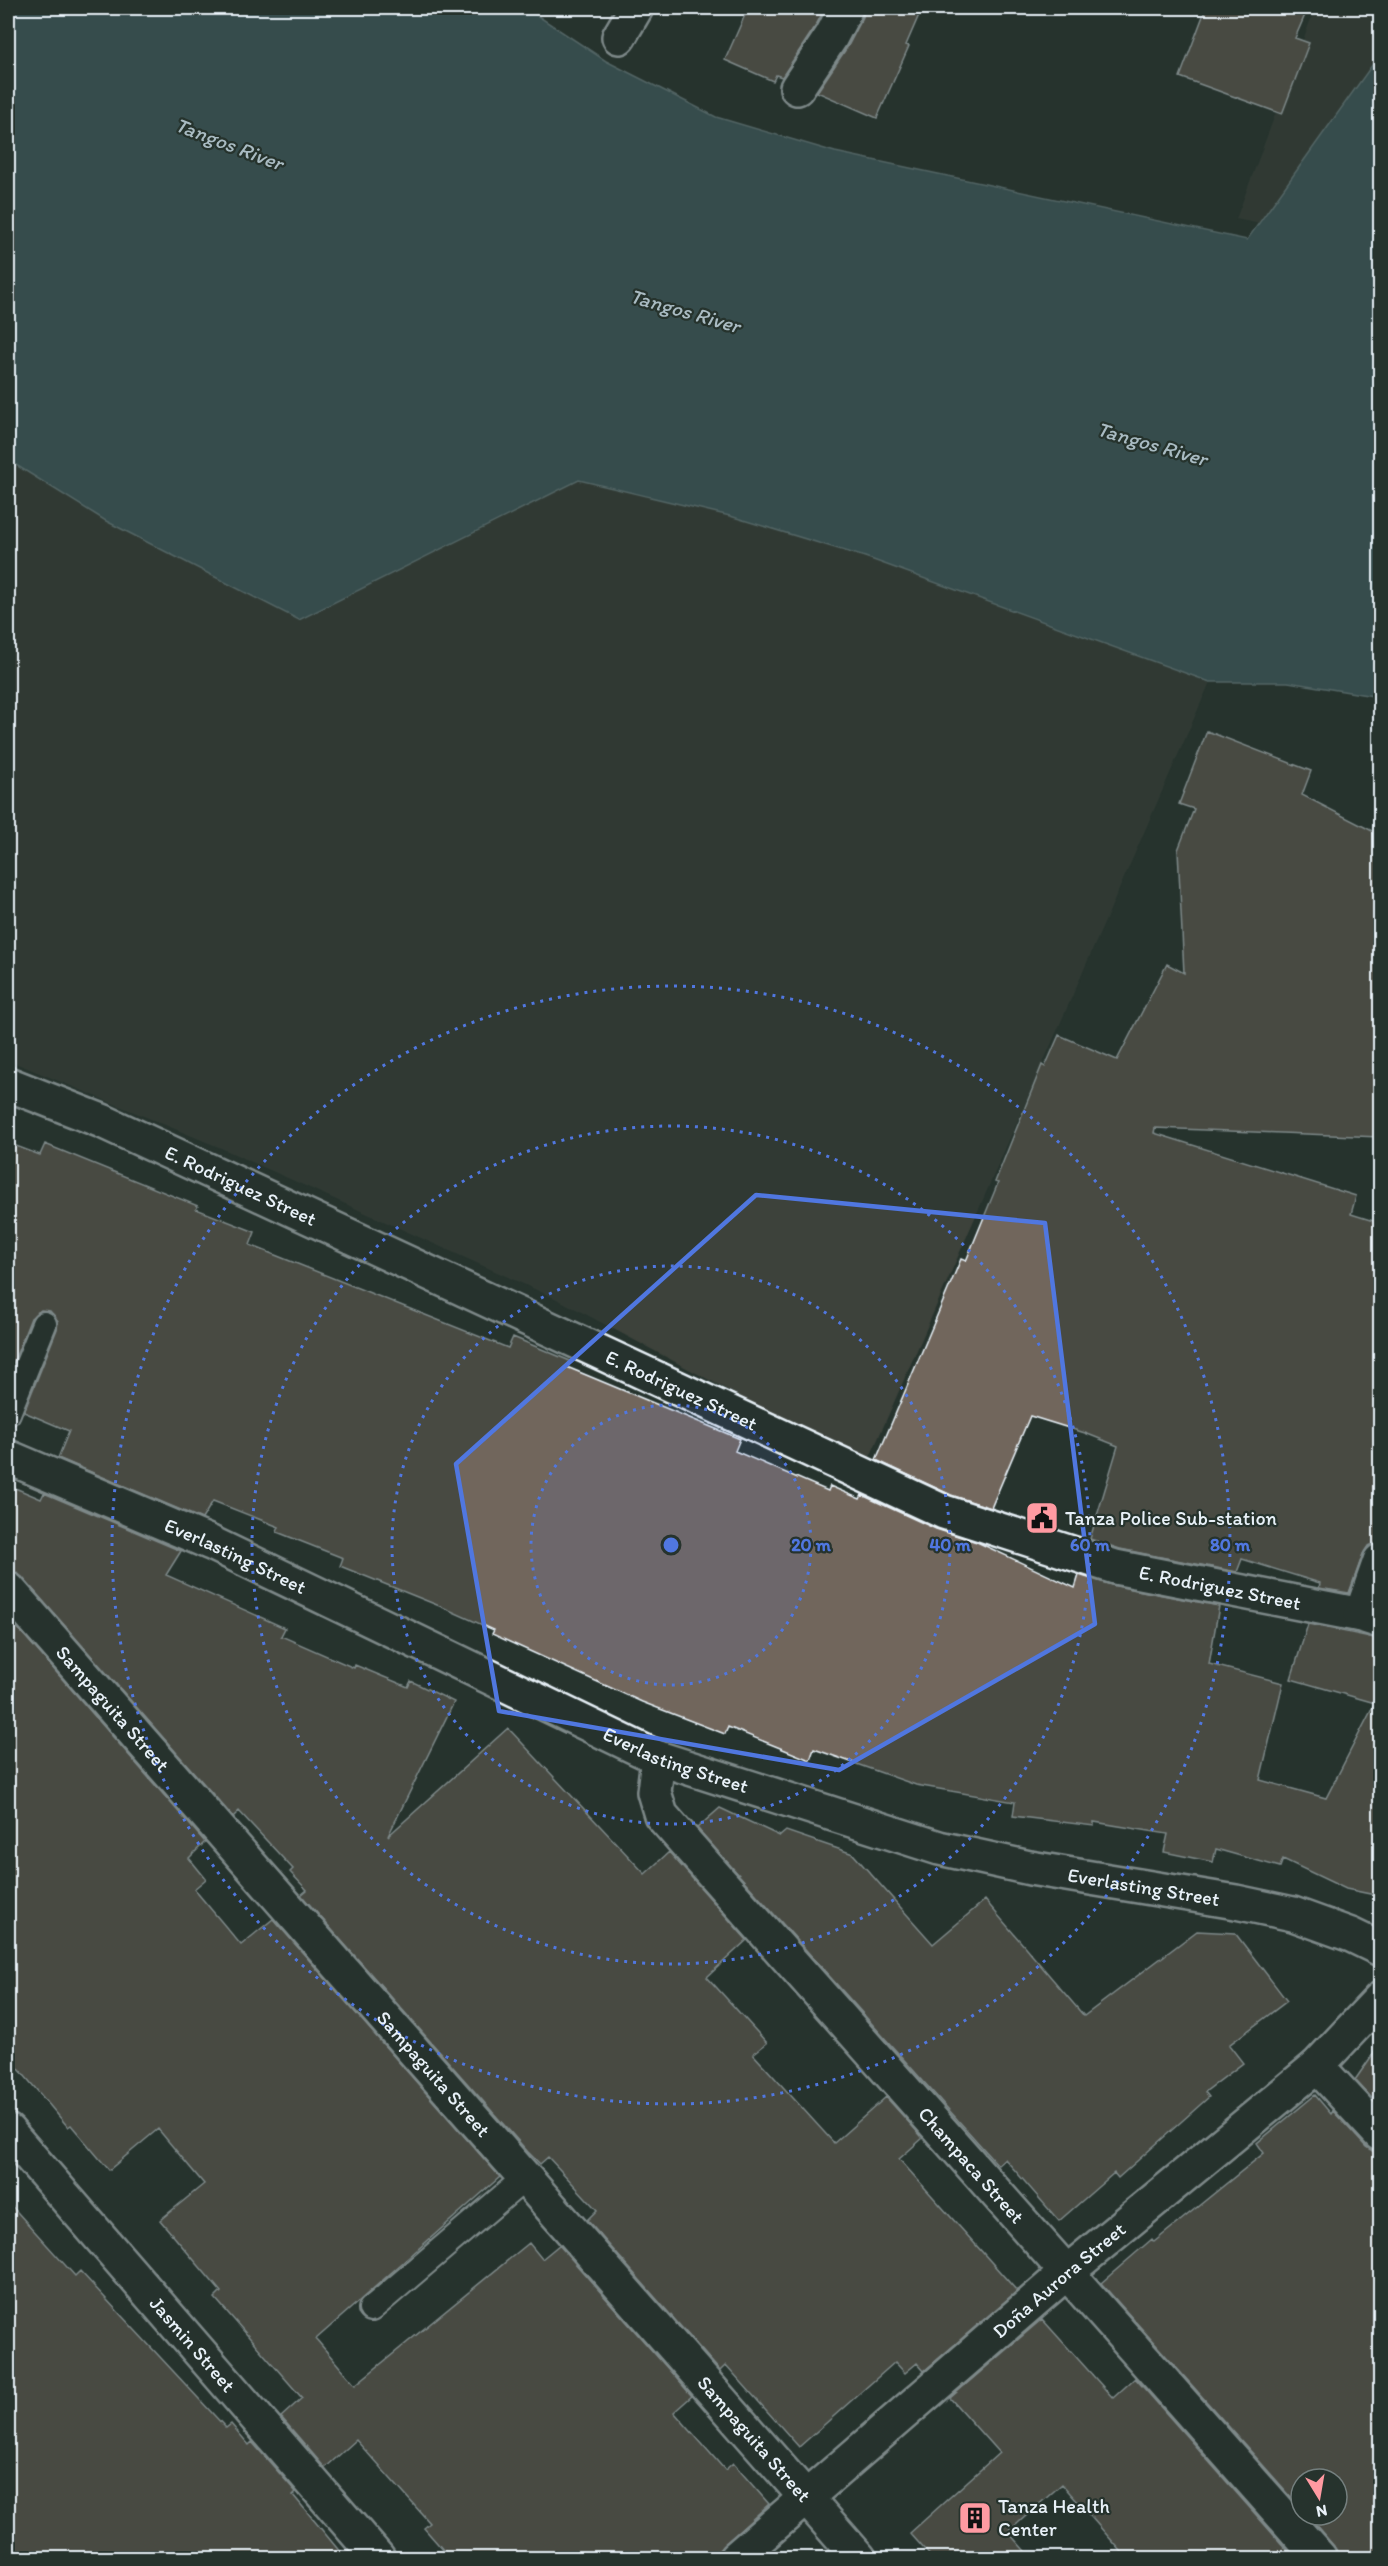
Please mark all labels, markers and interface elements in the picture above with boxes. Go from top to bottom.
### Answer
water label: Tangos River [172,111,289,176]
water label: Tangos River [627,283,745,339]
water label: Tangos River [1094,416,1212,472]
street label: E. Rodriguez Street [161,1140,320,1231]
street label: E. Rodriguez Street [602,1345,761,1436]
public building icon: Tanza Police Sub-station [1024,1500,1060,1536]
place label: Tanza Police Sub-station [1065,1506,1277,1530]
street label: Everlasting Street [161,1513,310,1599]
text: 20 m [791,1534,832,1556]
text: 40 m [929,1534,971,1556]
text: 60 m [1070,1534,1111,1556]
text: 80 m [1210,1534,1251,1556]
centre of rings [661,1535,681,1555]
street label: E. Rodriguez Street [1137,1560,1303,1615]
street label: Sampaguita Street [51,1640,175,1777]
street label: Everlasting Street [599,1721,751,1798]
street label: Everlasting Street [1066,1862,1221,1911]
street label: Sampaguita Street [372,2006,495,2142]
street label: Champaca Street [913,2102,1029,2228]
street label: Doña Aurora Street [988,2217,1131,2343]
street label: Jasmin Street [145,2291,241,2397]
street label: Sampaguita Street [693,2371,816,2507]
north arrow [1289,2467,1349,2527]
place label: Tanza Health Center [998,2494,1110,2541]
building icon: Tanza Health Center [957,2500,993,2536]
text: N [1315,2501,1329,2522]

